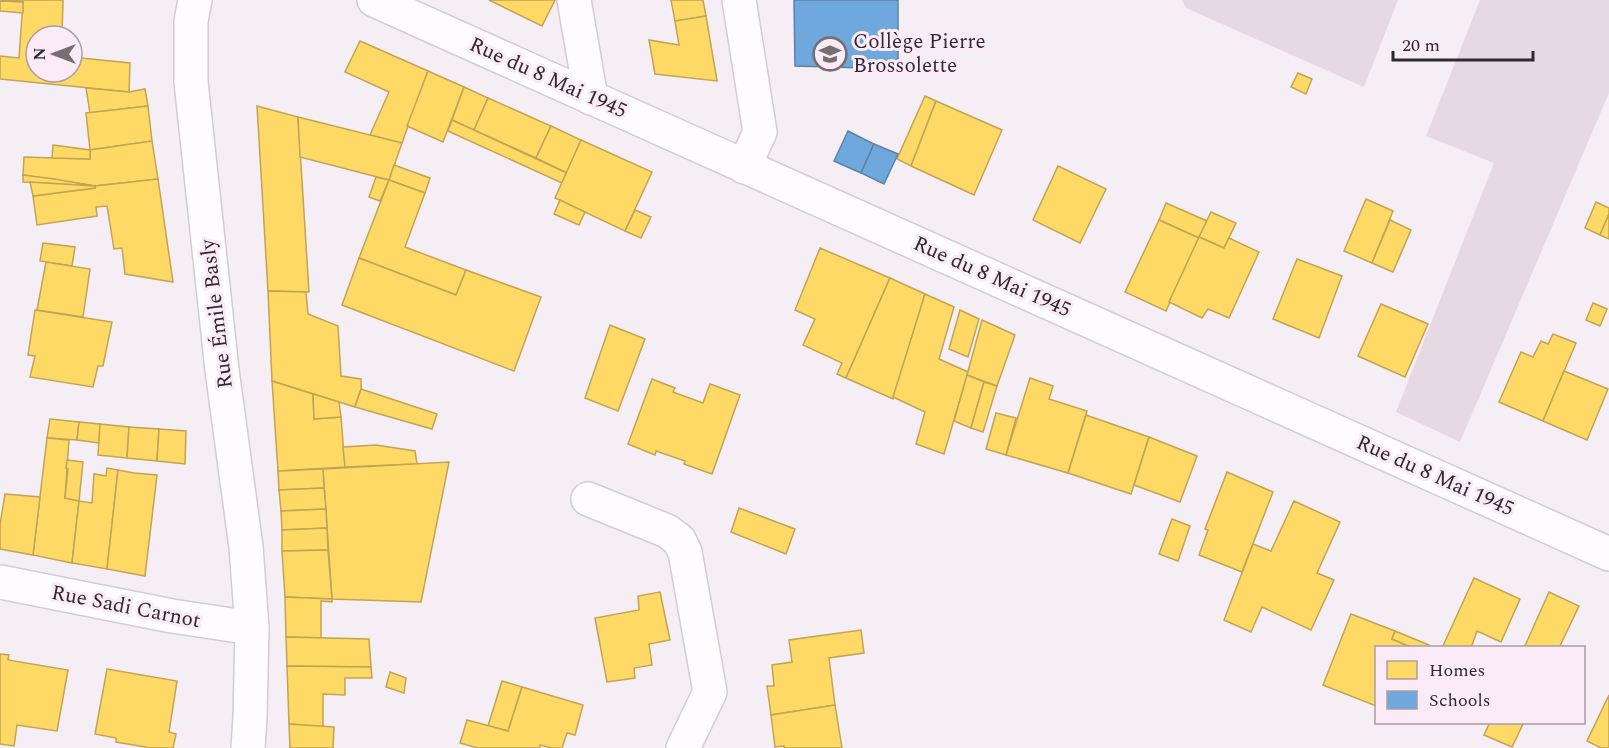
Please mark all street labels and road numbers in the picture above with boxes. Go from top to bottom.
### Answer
street label: Rue du 8 Mai 1945 [464,29,632,127]
street label: Rue du 8 Mai 1945 [908,228,1076,326]
street label: Rue Émile Basly [192,237,242,391]
street label: Rue du 8 Mai 1945 [1351,427,1519,525]
street label: Rue Sadi Carnot [49,577,203,637]

